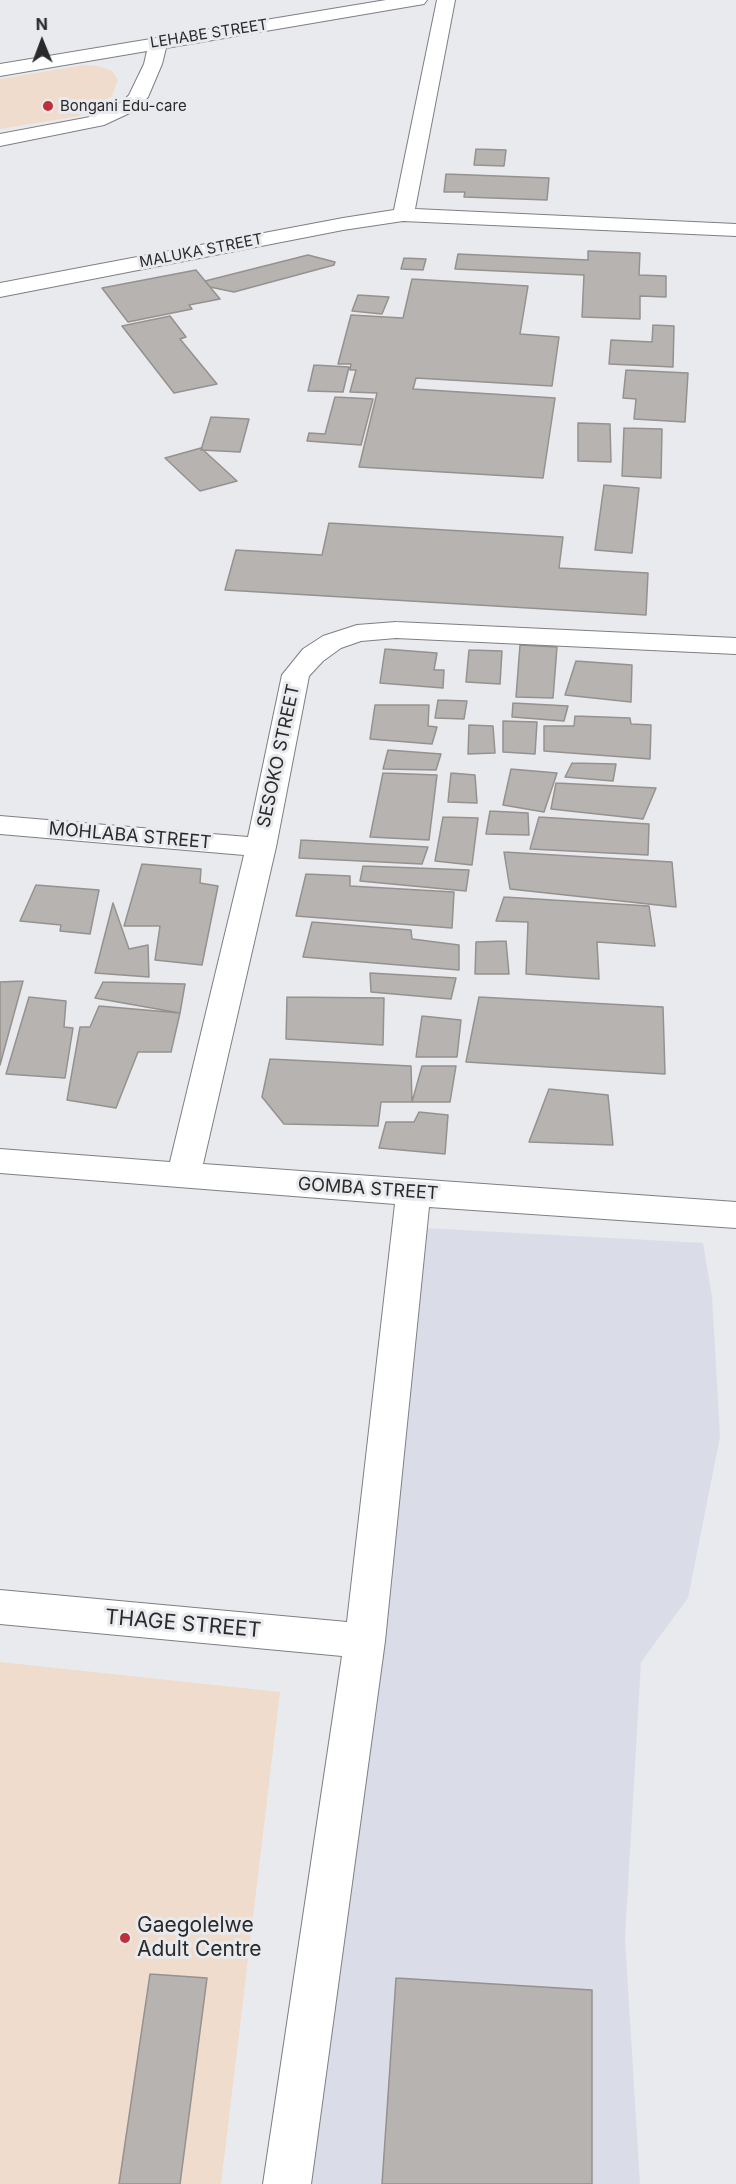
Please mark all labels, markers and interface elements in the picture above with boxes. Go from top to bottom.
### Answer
north arrow [12,12,72,72]
text: N [35,14,48,34]
street label: LEHABE STREET [149,16,269,52]
place label: Bongani Edu-care [60,97,187,115]
marker: Bongani Edu-care [41,99,55,113]
street label: MALUKA STREET [138,230,264,272]
street label: SESOKO STREET [253,682,305,830]
street label: MOHLABA STREET [48,818,212,854]
street label: GOMBA STREET [297,1173,439,1205]
street label: THAGE STREET [104,1605,262,1643]
place label: Gaegolelwe Adult Centre [137,1913,262,1963]
marker: Gaegolelwe Adult Centre [118,1931,132,1945]

